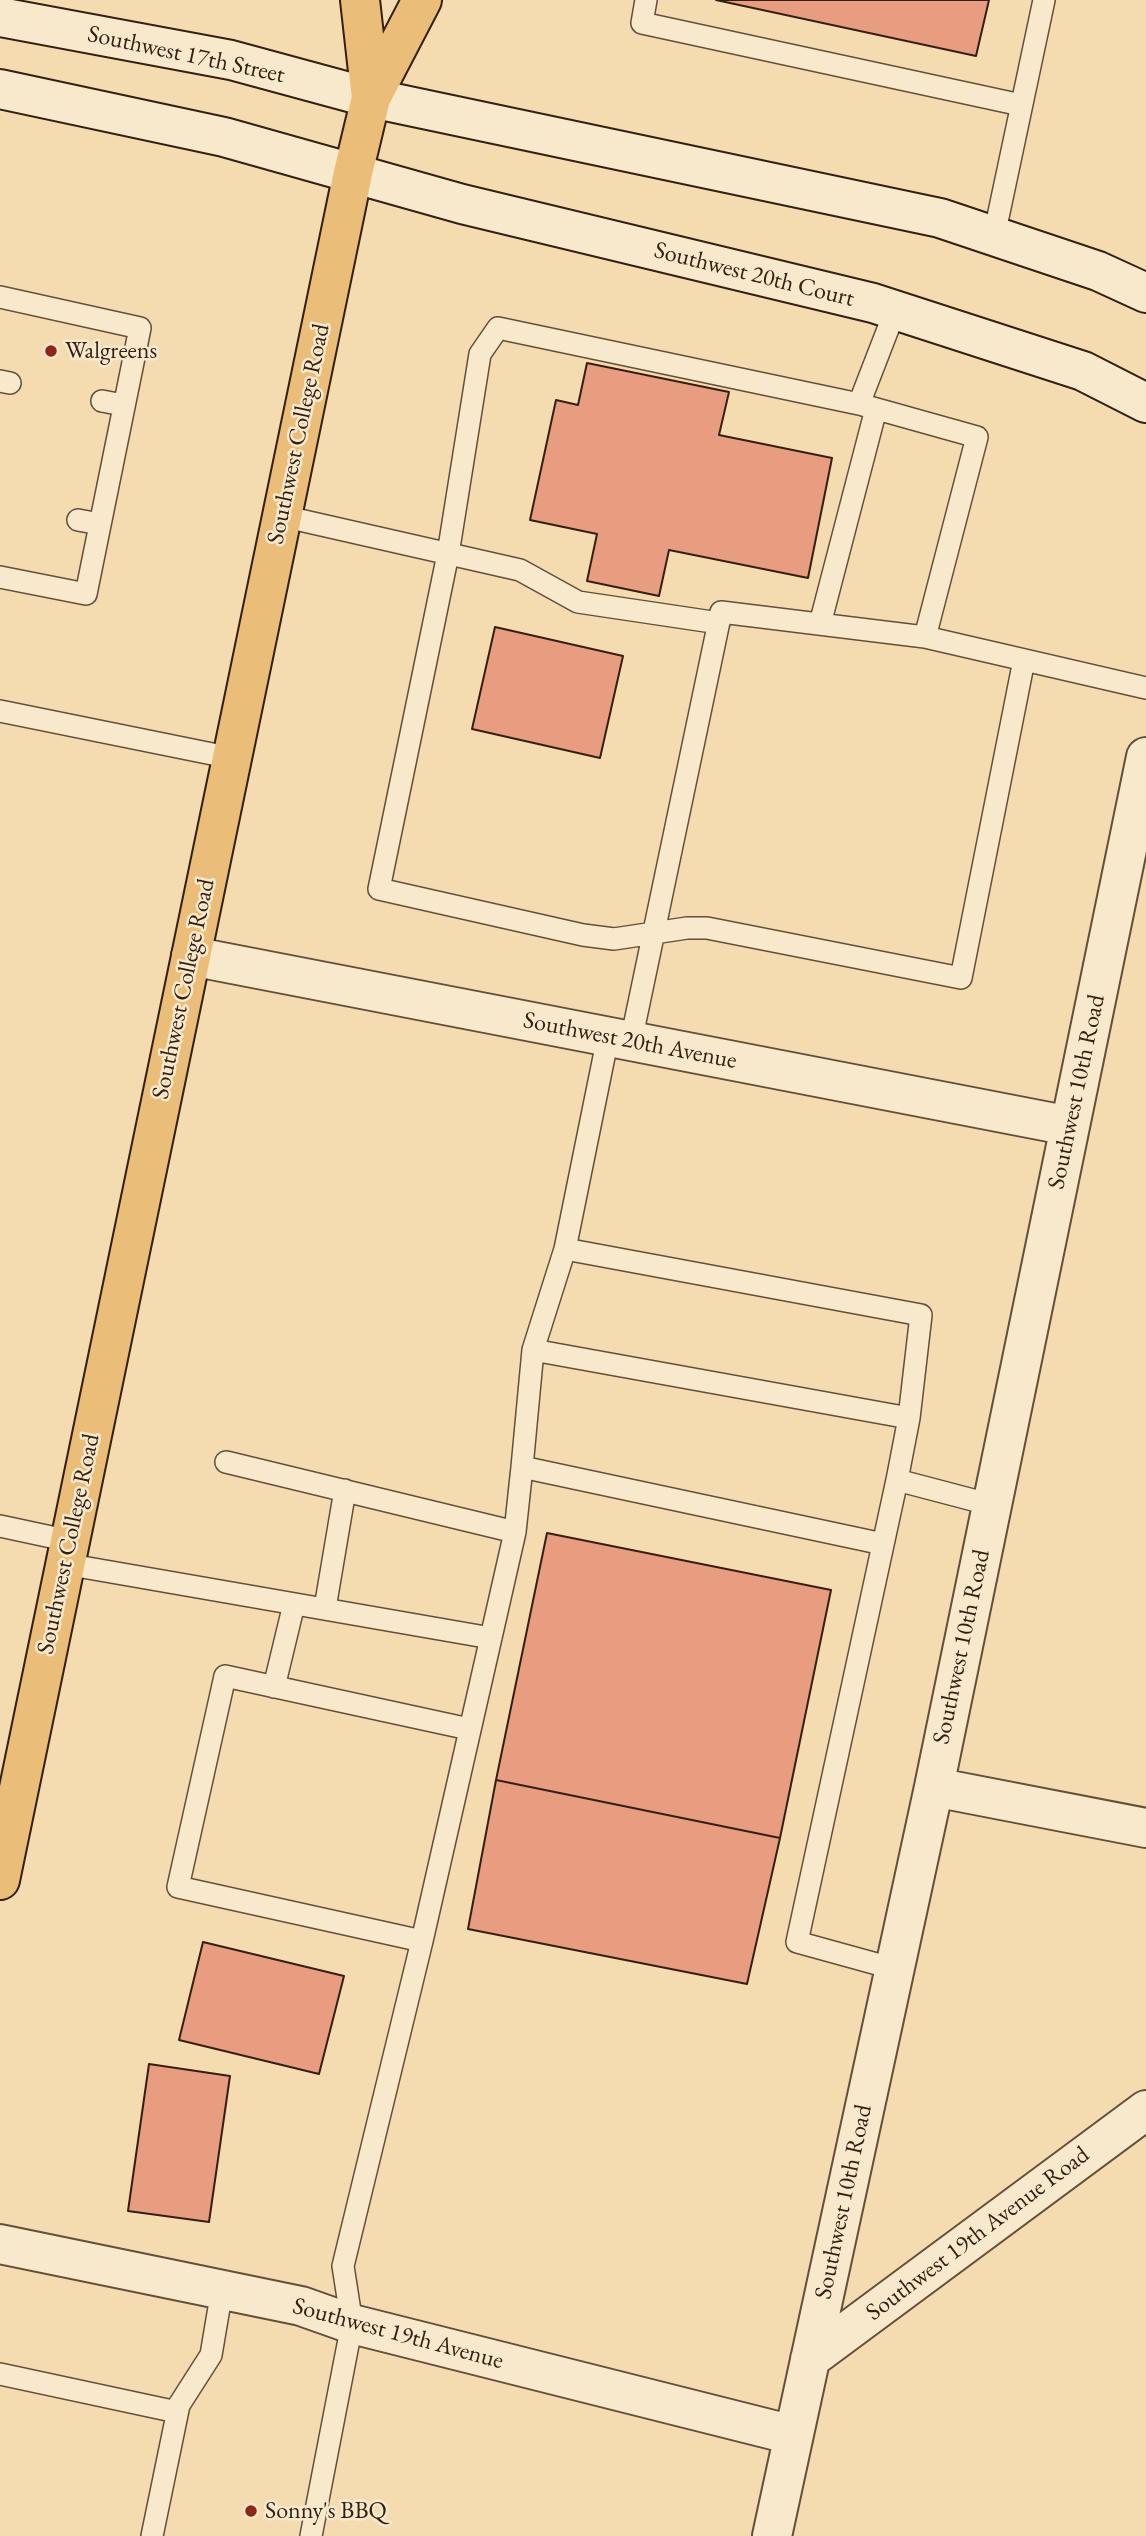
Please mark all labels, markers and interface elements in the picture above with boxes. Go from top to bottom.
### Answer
street label: Southwest 17th Street [85,20,287,90]
street label: Southwest 20th Court [651,236,857,314]
street label: Southwest College Road [262,321,336,547]
place label: Walgreens [65,337,157,365]
marker: Walgreens [43,343,59,359]
street label: Southwest College Road [147,876,221,1102]
street label: Southwest 10th Road [1042,992,1112,1192]
street label: Southwest 20th Avenue [521,1006,739,1076]
street label: Southwest College Road [32,1431,106,1657]
street label: Southwest 10th Road [927,1547,997,1747]
street label: Southwest 10th Road [809,2102,879,2302]
street label: Southwest 19th Avenue Road [861,2141,1095,2327]
street label: Southwest 19th Avenue [290,2292,506,2376]
place label: Sonny's BBQ [265,2497,387,2525]
marker: Sonny's BBQ [243,2503,259,2519]

